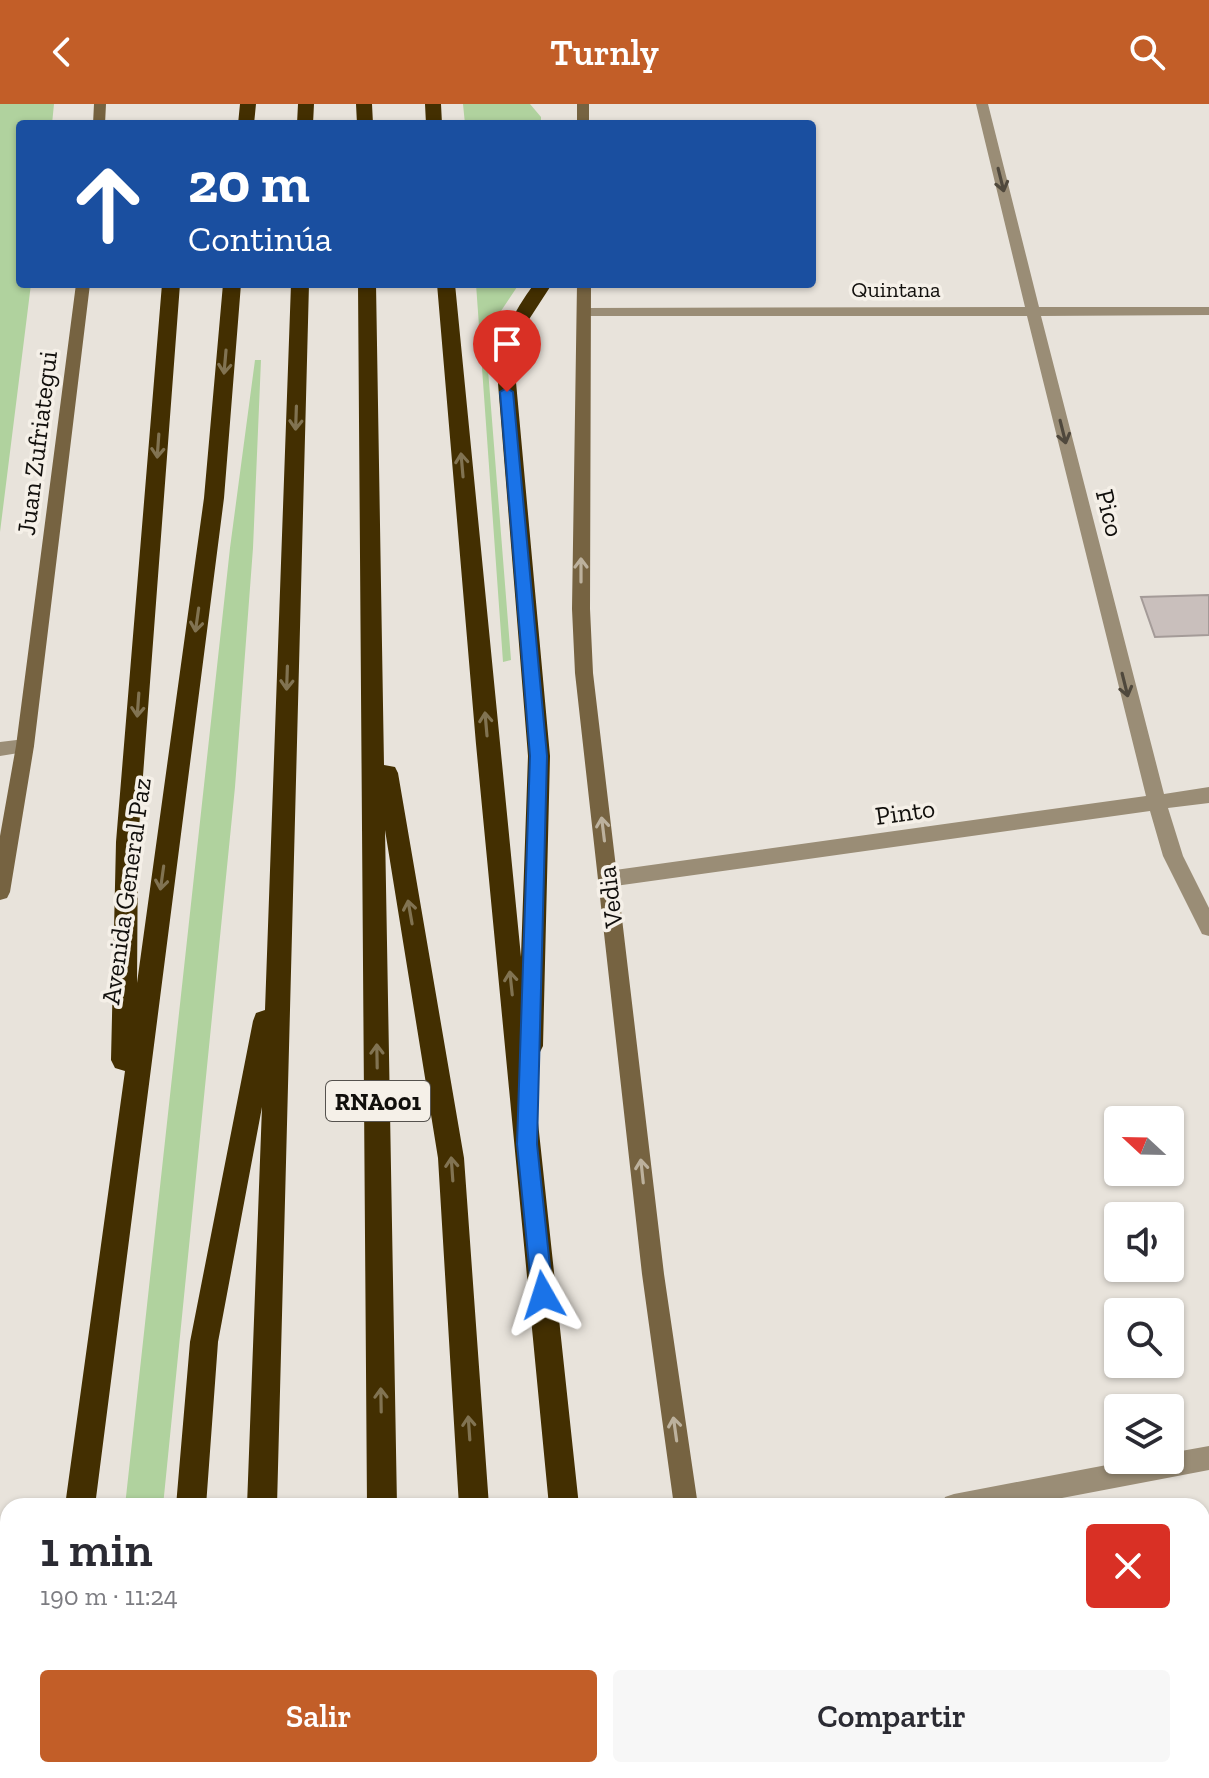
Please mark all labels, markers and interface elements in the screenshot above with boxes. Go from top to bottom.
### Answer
icon: back [40,30,84,74]
icon: search [1125,30,1169,74]
text: Turnly [550,31,659,74]
text: 20 m [188,149,310,216]
icon: ahead [56,152,160,256]
one-way arrow [994,166,1009,192]
text: Continúa [188,217,332,260]
street label: Quintana [851,276,941,303]
pin [473,310,541,392]
icon: arrive [485,322,529,366]
one-way arrow [218,348,233,375]
street label: Juan Zufriategui [10,349,64,537]
one-way arrow [288,404,303,431]
one-way arrow [1056,419,1071,445]
one-way arrow [150,432,165,458]
one-way arrow [454,452,469,479]
street label: Pico [1089,486,1131,540]
one-way arrow [573,557,589,584]
one-way arrow [189,607,204,632]
one-way arrow [280,664,295,691]
one-way arrow [1118,671,1133,697]
one-way arrow [130,691,145,718]
one-way arrow [478,711,493,738]
street label: Avenida General Paz [94,776,158,1006]
street label: Pinto [873,792,937,832]
one-way arrow [595,816,610,843]
street label: Vedia [590,864,630,930]
one-way arrow [154,865,169,890]
one-way arrow [402,900,417,925]
one-way arrow [504,970,519,997]
one-way arrow [370,1043,385,1070]
road number: RNA001 [326,1081,430,1121]
north arrow [1104,1106,1184,1186]
map controls [1104,1106,1184,1474]
one-way arrow [444,1156,459,1183]
one-way arrow [634,1158,649,1185]
button: sound [1104,1202,1184,1282]
position arrow [501,1253,585,1337]
button: search [1104,1298,1184,1378]
one-way arrow [373,1387,389,1414]
button: layers [1104,1394,1184,1474]
one-way arrow [461,1415,476,1442]
one-way arrow [667,1417,682,1442]
text: 1 min [40,1521,153,1578]
button: close [1086,1524,1170,1608]
text: 190 m · 11:24 [40,1580,178,1612]
button: Salir [40,1670,597,1762]
button: Compartir [613,1670,1170,1762]

